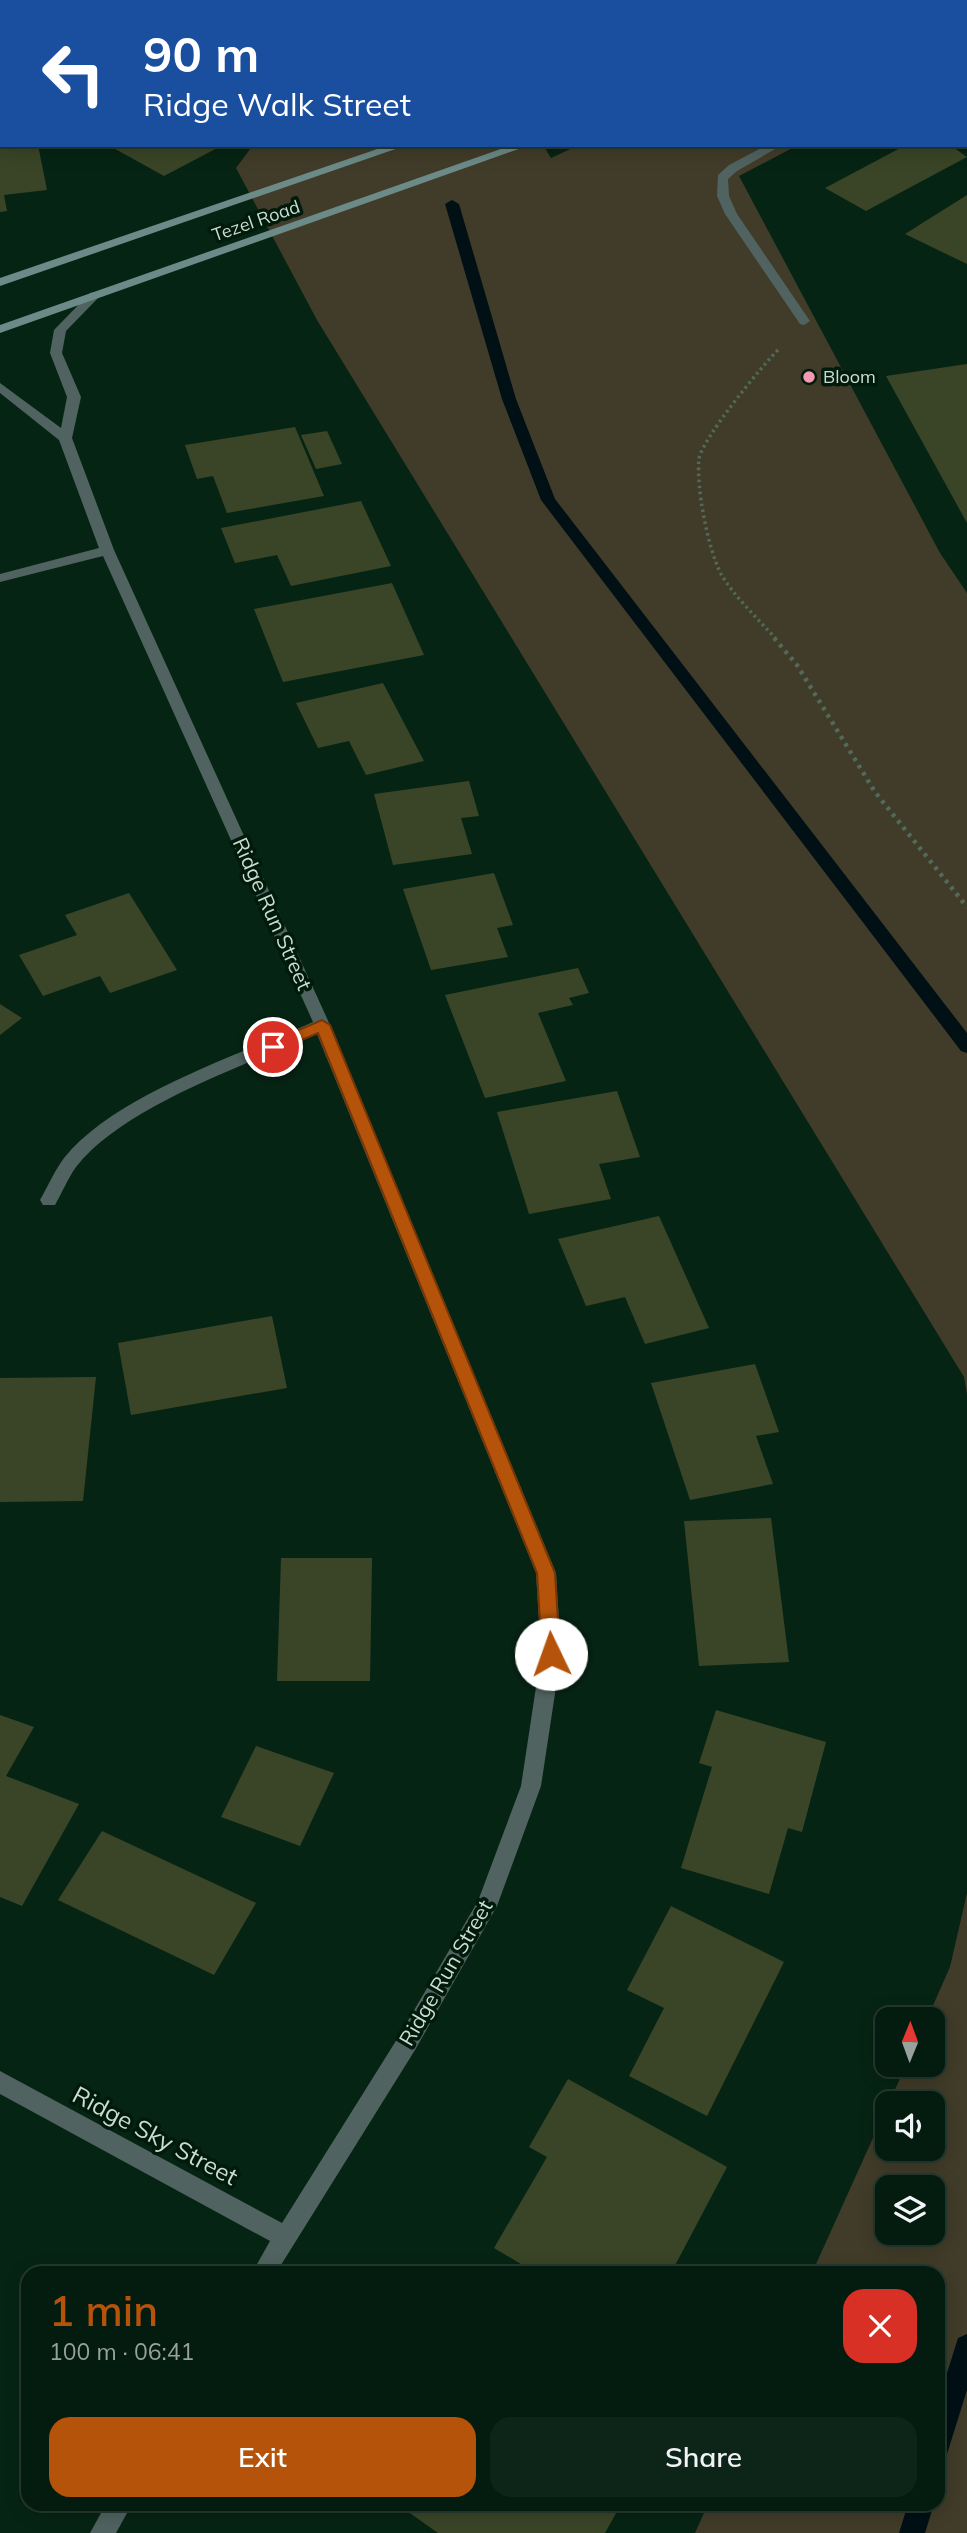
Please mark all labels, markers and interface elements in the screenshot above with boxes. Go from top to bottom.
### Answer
text: 90 m [143,23,259,84]
icon: left [28,28,119,119]
text: Ridge Walk Street [143,84,411,124]
street label: Tezel Road [209,195,303,246]
place label: Bloom [823,365,876,388]
marker: Bloom [801,369,817,385]
street label: Ridge Run Street [228,833,318,994]
pin [243,1017,303,1077]
icon: arrive [254,1028,292,1066]
position arrow [514,1617,588,1691]
street label: Ridge Run Street [393,1895,497,2050]
north arrow [875,2007,945,2077]
map controls [875,2007,945,2245]
street label: Ridge Sky Street [68,2079,243,2191]
button: sound [875,2091,945,2161]
button: layers [875,2175,945,2245]
text: 1 min [49,2284,158,2337]
button: close [843,2289,917,2363]
text: 100 m · 06:41 [49,2337,194,2366]
button: Exit [49,2417,476,2497]
button: Share [490,2417,917,2497]

